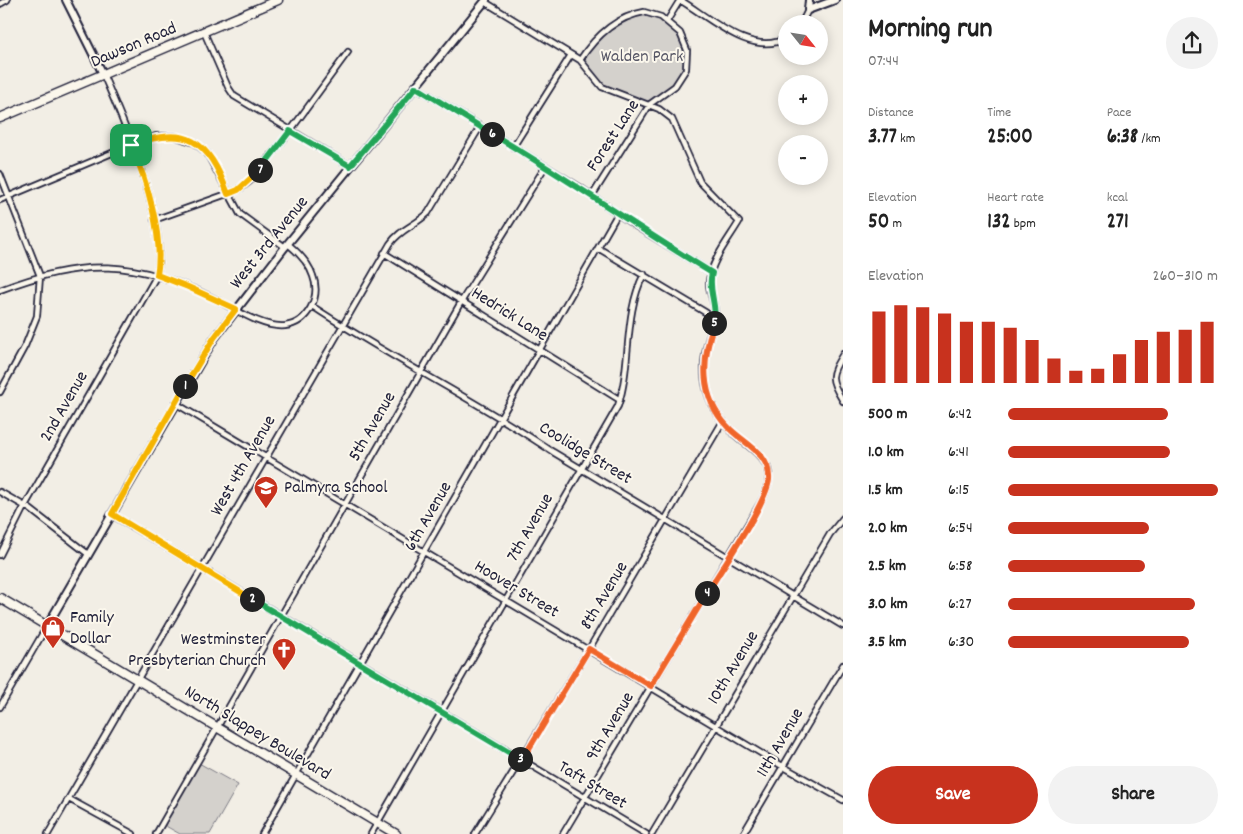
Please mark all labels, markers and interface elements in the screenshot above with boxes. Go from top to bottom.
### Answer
text: Morning run [868,11,992,51]
north arrow [778,15,828,65]
map controls [778,15,828,185]
street label: Dawson Road [87,17,181,75]
button: share [1166,17,1218,69]
park label: Walden Park [601,45,683,70]
text: 07:44 [868,50,899,73]
button: + [778,75,828,125]
street label: Forest Lane [581,95,647,177]
text: Distance [868,103,914,123]
text: Time [987,103,1011,123]
text: Pace [1107,103,1131,123]
pin: 6 [480,122,504,146]
text: 3.77 [868,123,897,153]
text: 25:00 [987,123,1033,153]
text: 6:38 [1107,123,1138,153]
pin [110,124,152,166]
text: 6 [489,124,496,144]
text: km [897,129,915,149]
text: /km [1138,129,1161,149]
icon: arrive [117,131,145,159]
button: − [778,135,828,185]
pin: 7 [248,158,272,182]
text: 7 [258,160,263,180]
text: Elevation [868,188,917,208]
text: Heart rate [987,188,1044,208]
text: kcal [1107,188,1128,208]
street label: West 3rd Avenue [225,191,315,295]
text: 50 [868,208,889,238]
text: 132 [987,208,1010,238]
text: 271 [1107,208,1128,238]
text: m [889,214,902,234]
text: bpm [1010,214,1036,234]
text: Elevation [868,265,924,288]
text: 260–310 m [1153,265,1218,288]
street label: Hedrick Lane [466,282,552,349]
pin: 5 [702,310,726,336]
text: 5 [711,313,718,333]
street label: 2nd Avenue [35,367,95,447]
pin: 1 [172,374,198,398]
text: 1 [184,376,187,396]
street label: 5th Avenue [343,388,403,466]
text: 500 m [868,403,908,426]
text: 6:42 [948,403,972,426]
street label: West 4th Avenue [205,411,283,521]
street label: Coolidge Street [534,416,637,492]
text: 1.0 km [868,441,904,464]
text: 6:41 [948,441,969,464]
school or university icon: Palmyra School [253,475,279,509]
place label: Palmyra School [284,476,388,501]
street label: 6th Avenue [399,477,459,557]
text: 1.5 km [868,479,903,502]
text: 6:15 [948,479,969,502]
street label: 7th Avenue [501,489,561,567]
text: 2.0 km [868,517,908,540]
text: 6:54 [948,517,973,540]
street label: Hoover Street [469,555,564,625]
text: 2.5 km [868,555,906,578]
text: 6:58 [948,555,972,578]
street label: 8th Avenue [575,557,635,635]
pin: 4 [694,580,720,606]
text: 4 [705,583,710,603]
pin: 2 [240,586,264,612]
text: 2 [249,589,256,609]
text: 3.0 km [868,593,908,616]
text: 6:27 [948,593,972,616]
place label: Family Dollar [70,606,114,652]
shop icon: Family Dollar [40,615,66,649]
street label: 10th Avenue [702,626,766,710]
place label: Westminster Presbyterian Church [128,628,266,674]
text: 3.5 km [868,631,906,654]
text: 6:30 [948,631,974,654]
church icon: Westminster Presbyterian Church [271,637,297,671]
street label: North Slappey Boulevard [179,680,335,788]
street label: 9th Avenue [581,688,641,766]
street label: 11th Avenue [751,704,811,782]
pin: 3 [508,746,532,772]
text: 3 [517,749,524,769]
street label: Taft Street [553,756,632,817]
button: Save [868,766,1038,824]
button: Share [1048,766,1218,824]

